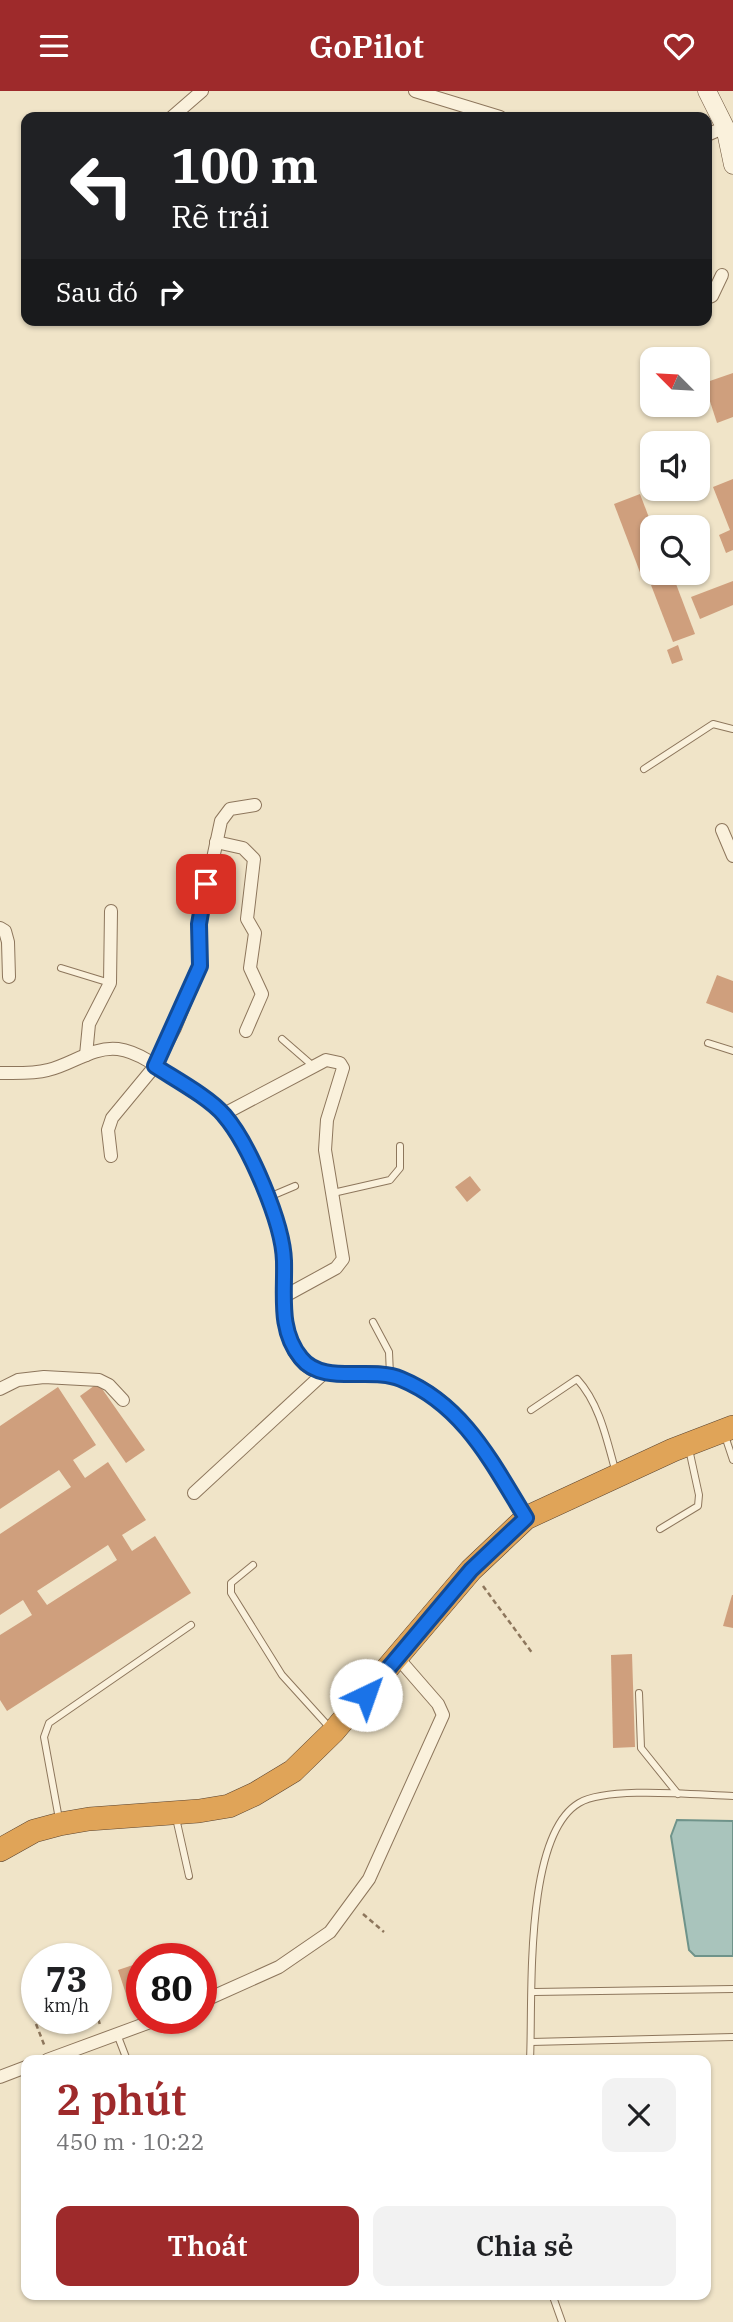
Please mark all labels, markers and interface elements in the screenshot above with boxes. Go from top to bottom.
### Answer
text: GoPilot [309,25,424,67]
icon: menu [35,27,73,65]
icon: heart [660,27,698,65]
text: 100 m [171,133,318,196]
icon: left [56,140,147,231]
text: Rẽ trái [171,195,270,237]
icon: right [152,273,190,311]
text: Sau đó [56,275,138,309]
north arrow [640,347,710,417]
map controls [640,347,710,585]
button: sound [640,431,710,501]
button: search [640,515,710,585]
pin [176,854,236,914]
icon: arrive [187,865,225,903]
position arrow [329,1658,403,1732]
speed limit sign: 80 [126,1943,217,2034]
text: 73 [45,1956,88,2002]
text: km/h [44,1994,89,2017]
text: 2 phút [56,2072,187,2127]
button: close [602,2078,676,2152]
text: 450 m · 10:22 [56,2126,205,2156]
button: Thoát [56,2206,359,2286]
button: Chia sẻ [373,2206,676,2286]

